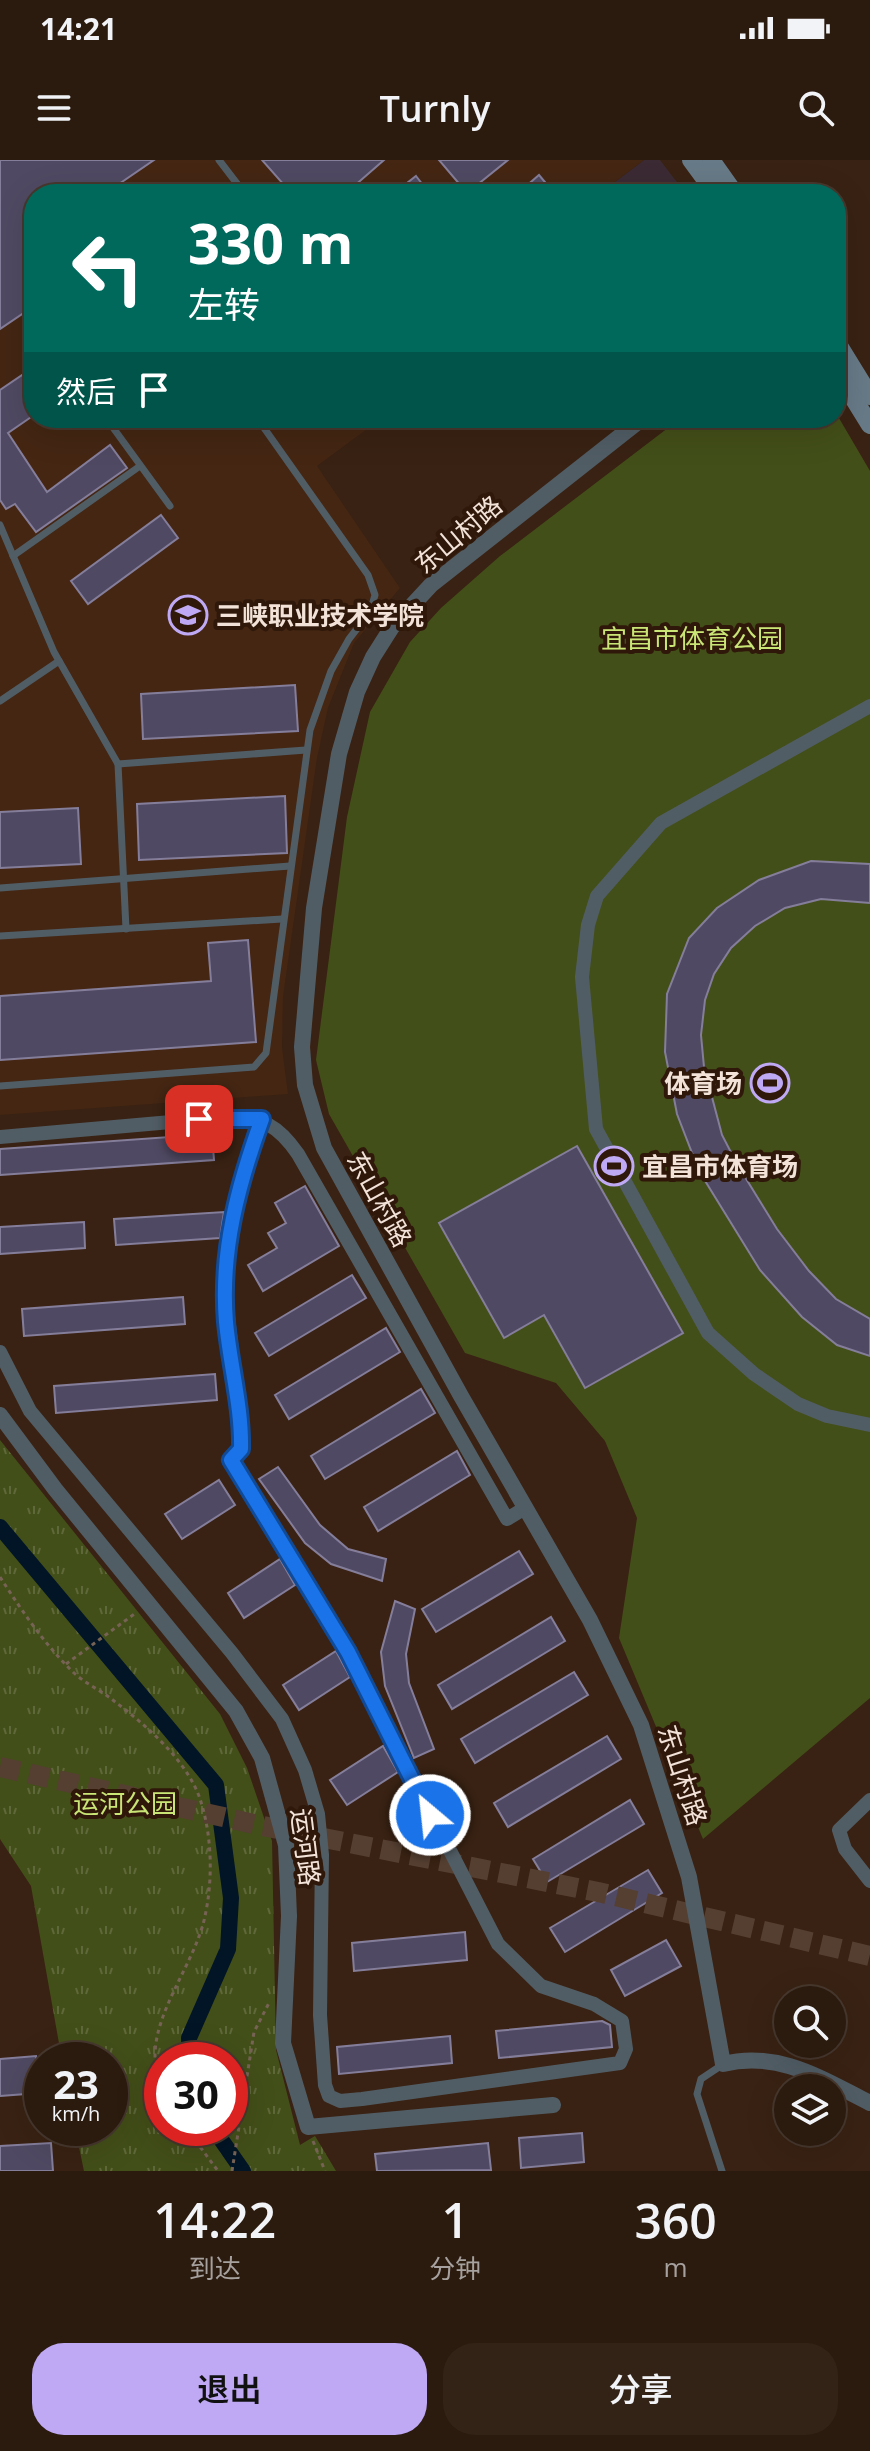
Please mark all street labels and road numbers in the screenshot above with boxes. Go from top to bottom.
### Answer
street label: 东山村路 [407,487,509,581]
street label: 东山村路 [339,1145,421,1253]
street label: 东山村路 [650,1720,716,1830]
street label: 运河路 [283,1806,329,1888]

